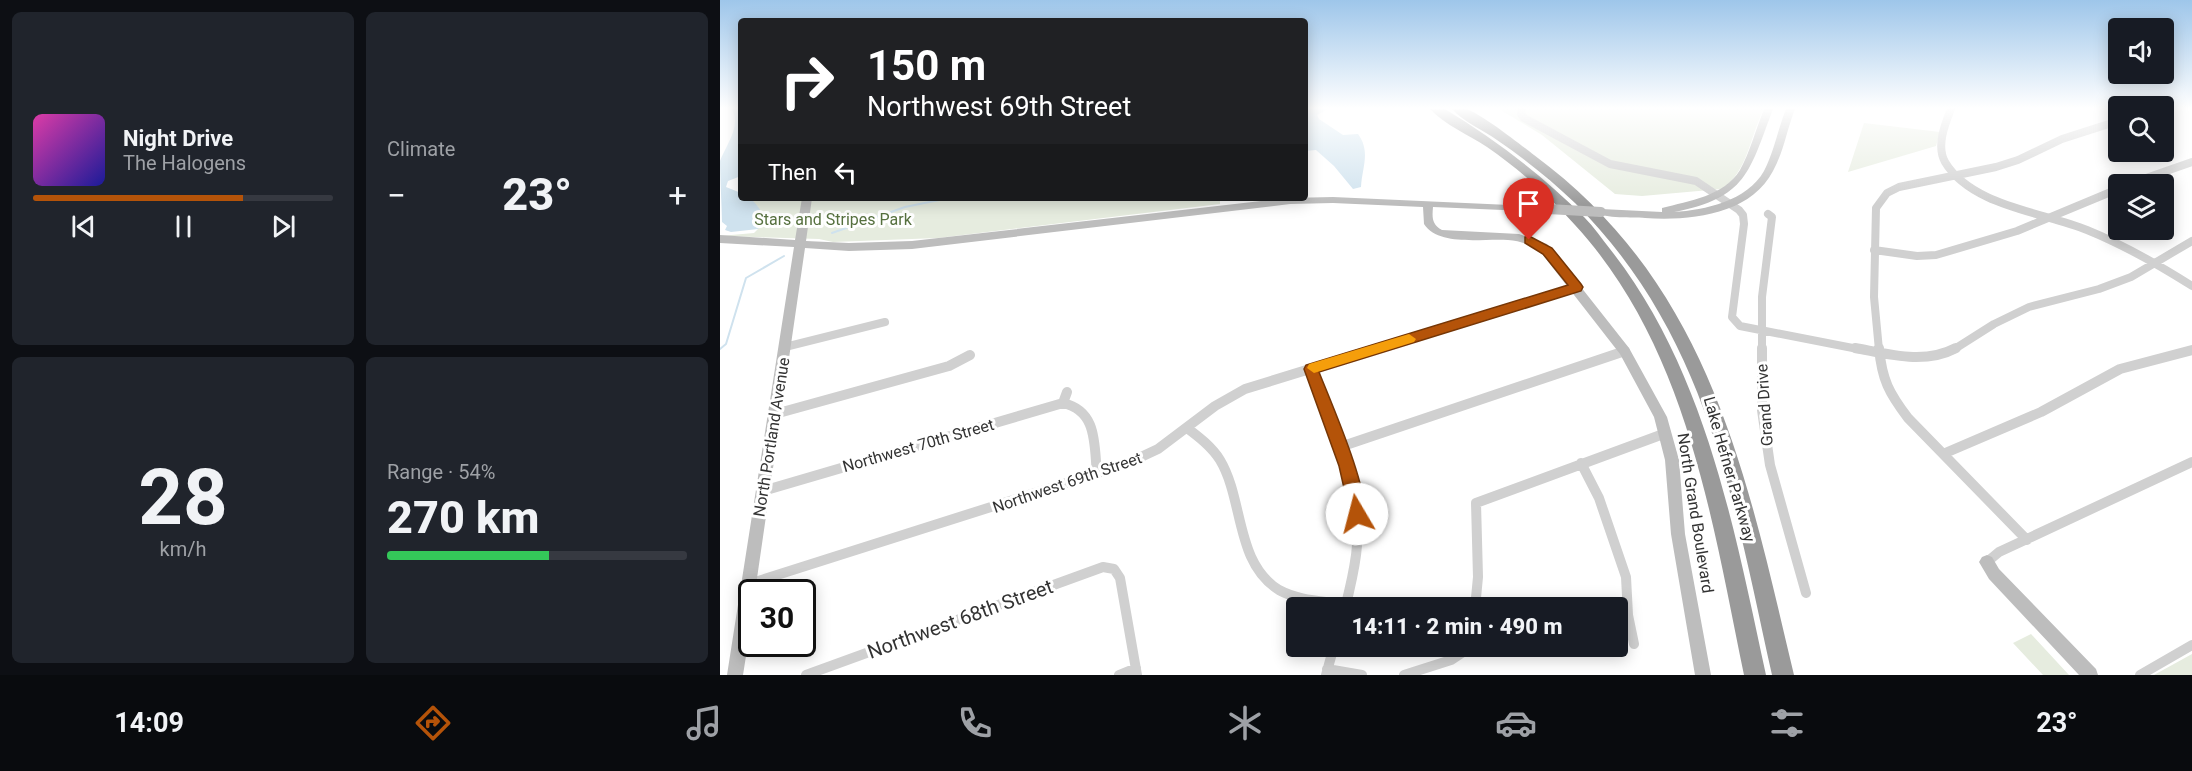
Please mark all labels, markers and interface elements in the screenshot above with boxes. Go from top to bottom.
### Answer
map controls [2108,18,2174,240]
button: sound [2108,18,2174,84]
text: 150 m [867,41,986,90]
icon: right [768,42,846,120]
text: Northwest 69th Street [867,91,1131,123]
button: search [2108,96,2174,162]
text: Night Drive [123,126,233,151]
text: Climate [387,137,455,161]
text: The Halogens [123,151,246,175]
icon: left [829,156,862,189]
text: Then [768,160,817,185]
text: 23° [502,168,572,221]
button: layers [2108,174,2174,240]
text: − [387,176,406,215]
text: + [668,176,687,215]
pin [1503,178,1554,240]
icon: arrive [1512,187,1545,220]
icon: previous [67,210,100,243]
icon: pause [167,210,200,243]
icon: next [267,210,300,243]
park label: Stars and Stripes Park [754,210,913,229]
street label: North Portland Avenue [749,356,793,518]
street label: Grand Drive [1752,363,1777,447]
street label: Lake Hefner Parkway [1700,394,1759,544]
street label: Northwest 70th Street [840,415,996,476]
street label: North Grand Boulevard [1673,432,1718,594]
street label: Northwest 69th Street [990,448,1144,517]
text: 28 [138,452,228,543]
text: Range · 54% [387,460,495,484]
position arrow [1325,482,1389,546]
text: 270 km [387,491,539,544]
text: km/h [160,537,206,561]
street label: Northwest 68th Street [864,574,1056,664]
speed limit sign: 30 [738,579,816,657]
text: 14:11 · 2 min · 490 m [1352,614,1562,639]
icon: directions [412,702,454,744]
icon: music [683,702,725,744]
icon: phone [954,702,996,744]
icon: climate [1224,702,1266,744]
icon: car [1495,702,1537,744]
icon: filters [1766,702,1808,744]
text: 14:09 [114,707,184,739]
text: 23° [2036,707,2078,739]

